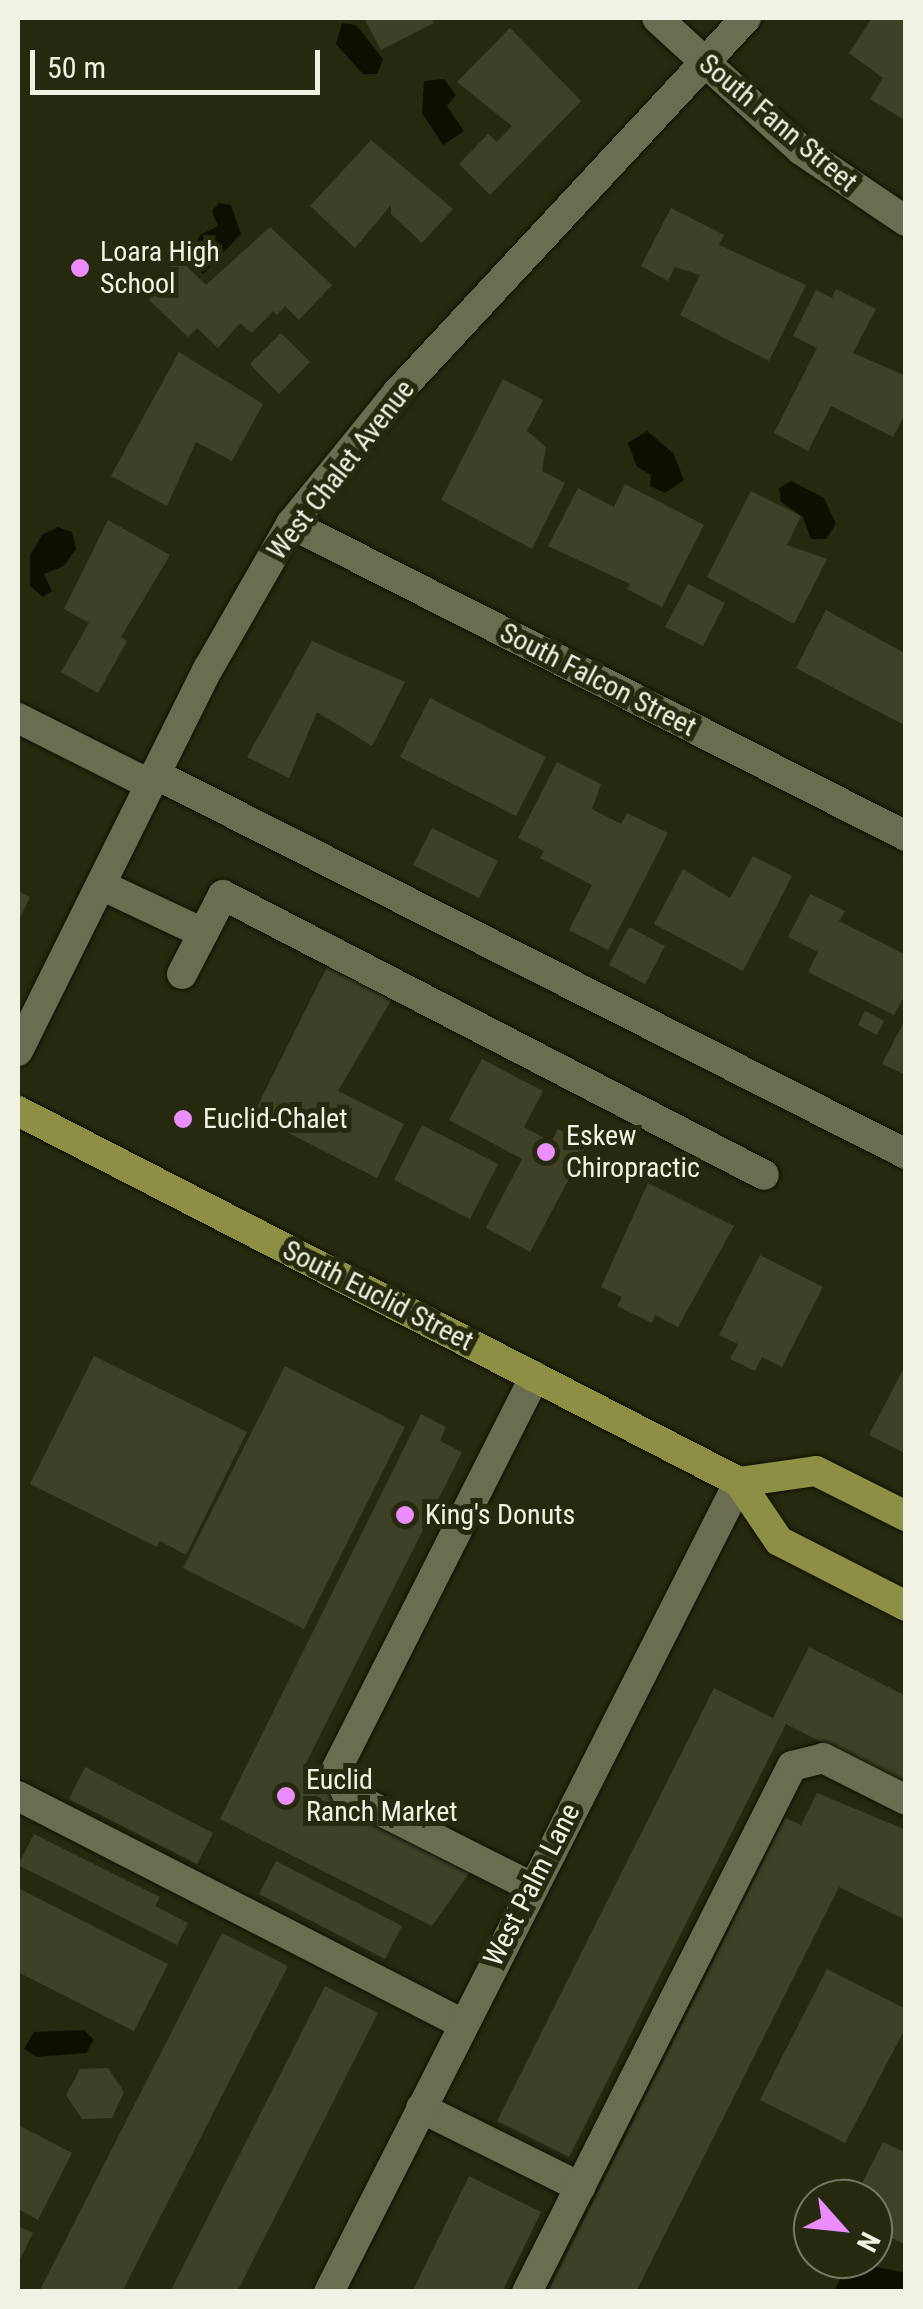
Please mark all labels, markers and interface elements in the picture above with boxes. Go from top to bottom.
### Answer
scale bar [35,30,325,92]
street label: South Fann Street [692,47,864,199]
text: 50 m [47,50,106,85]
place label: Loara High School [100,235,220,301]
marker: Loara High School [69,257,91,279]
street label: West Chalet Avenue [260,373,422,567]
street label: South Falcon Street [494,616,702,744]
place label: Euclid-Chalet [203,1102,347,1136]
marker: Euclid-Chalet [172,1108,194,1130]
place label: Eskew Chiropractic [566,1119,700,1185]
marker: Eskew Chiropractic [535,1141,557,1163]
street label: South Euclid Street [277,1234,479,1358]
place label: King's Donuts [425,1498,575,1532]
marker: King's Donuts [394,1504,416,1526]
place label: Euclid Ranch Market [306,1763,458,1829]
marker: Euclid Ranch Market [275,1785,297,1807]
street label: West Palm Lane [477,1798,587,1972]
north arrow [793,2179,893,2279]
text: N [850,2227,887,2257]

